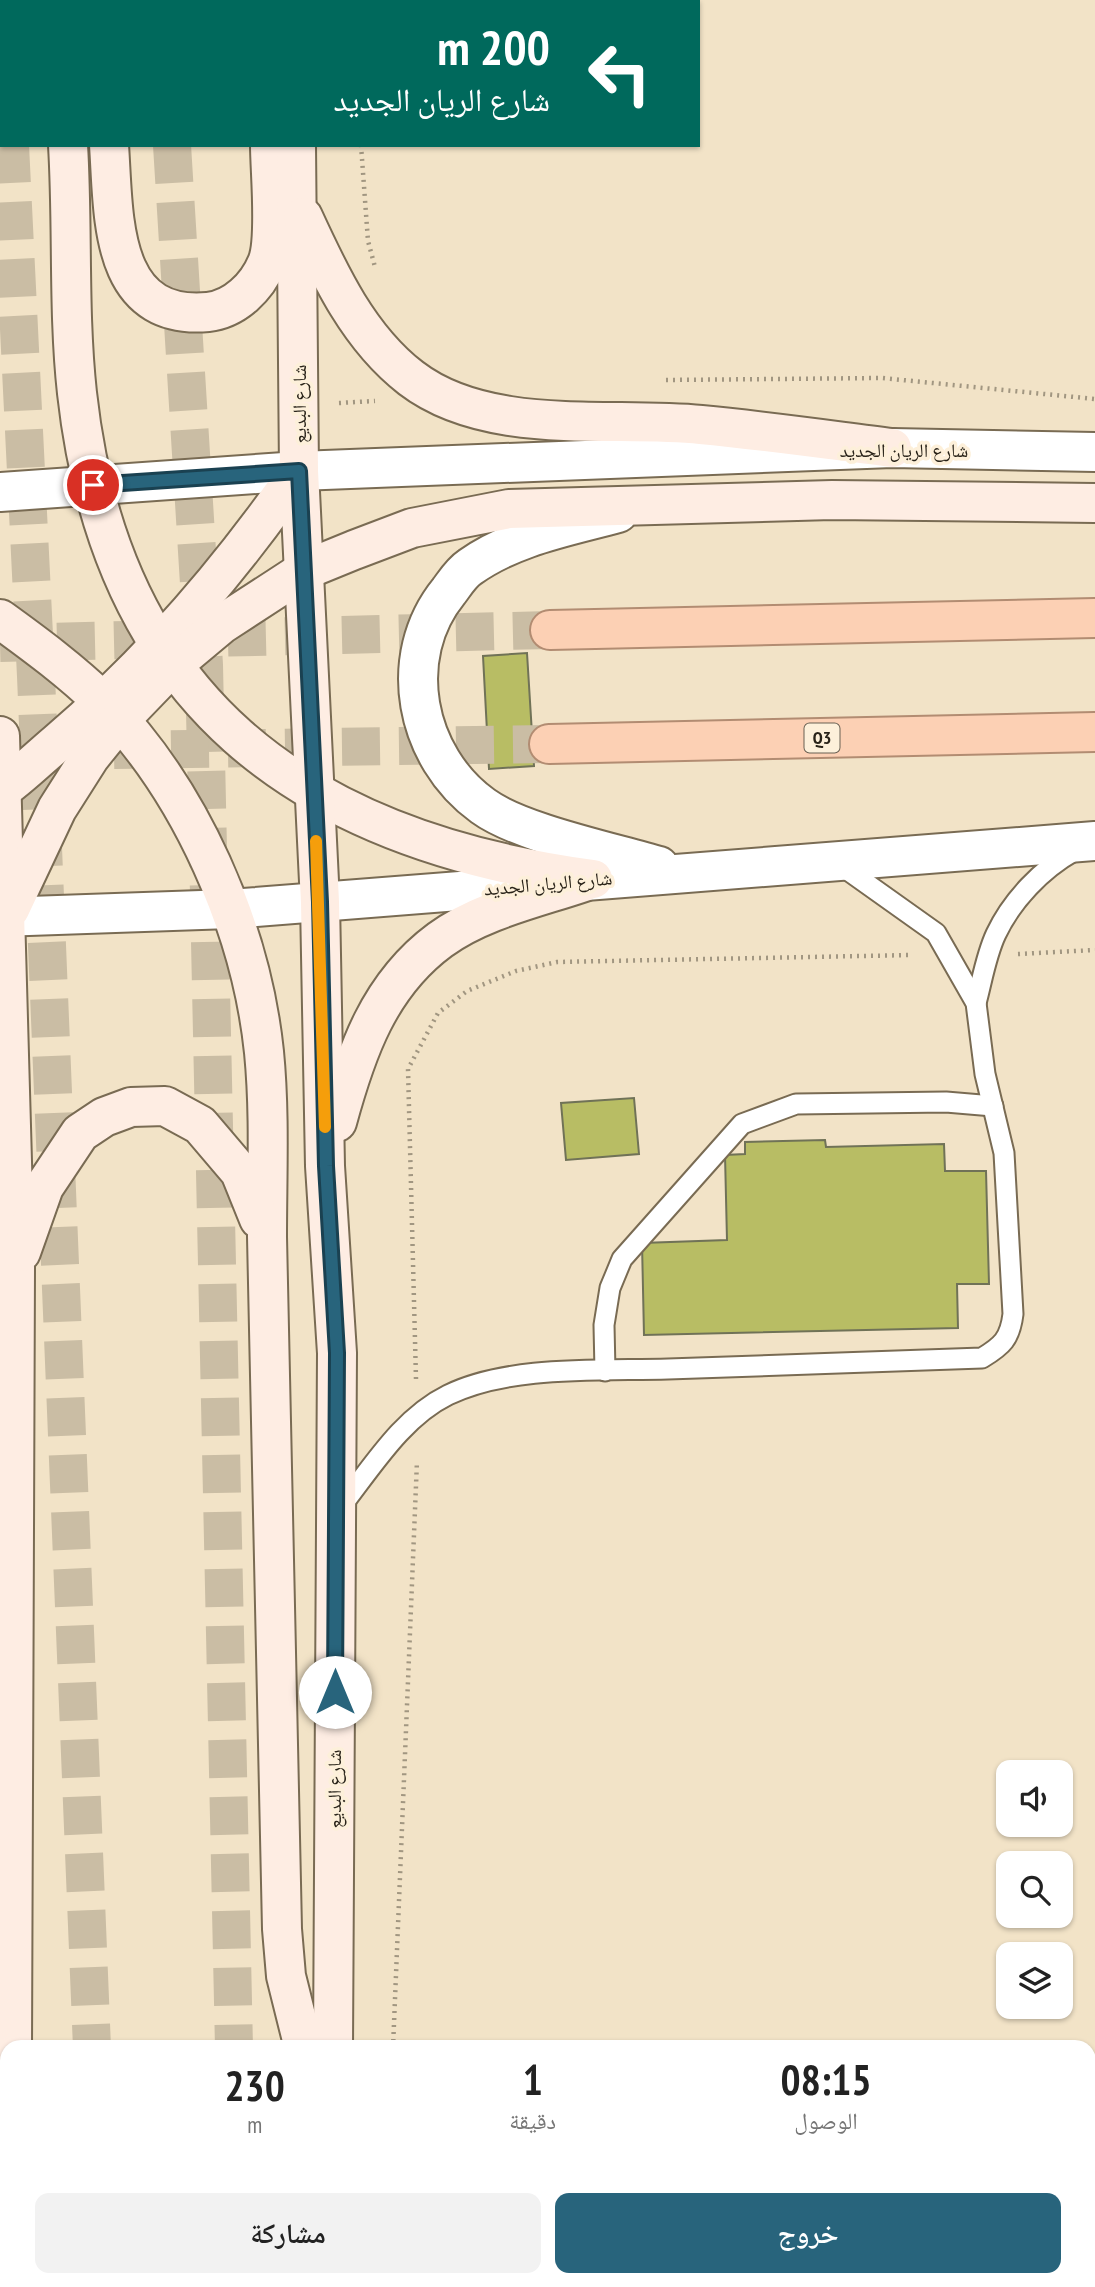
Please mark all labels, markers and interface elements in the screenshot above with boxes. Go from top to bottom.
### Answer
text: 200 m [437,15,550,79]
icon: left [574,28,665,119]
text: شارع الريان الجديد [333,78,550,120]
street label: شارع البديع [287,365,312,443]
street label: شارع الريان الجديد [840,438,968,462]
pin [63,455,123,515]
icon: arrive [74,466,112,504]
road number: Q3 [804,724,840,752]
street label: شارع الريان الجديد [483,865,613,901]
position arrow [298,1655,372,1729]
street label: شارع البديع [322,1750,347,1828]
map controls [996,1760,1073,2019]
button: sound [996,1760,1073,1837]
button: search [996,1851,1073,1928]
button: layers [996,1942,1073,2019]
text: 1 [523,2052,543,2107]
text: 08:15 [781,2052,871,2107]
text: 230 [225,2058,285,2113]
text: دقيقة [509,2106,556,2135]
text: الوصول [794,2106,858,2135]
text: m [247,2110,262,2139]
button: مشاركة [35,2193,541,2273]
button: خروج [555,2193,1061,2273]

